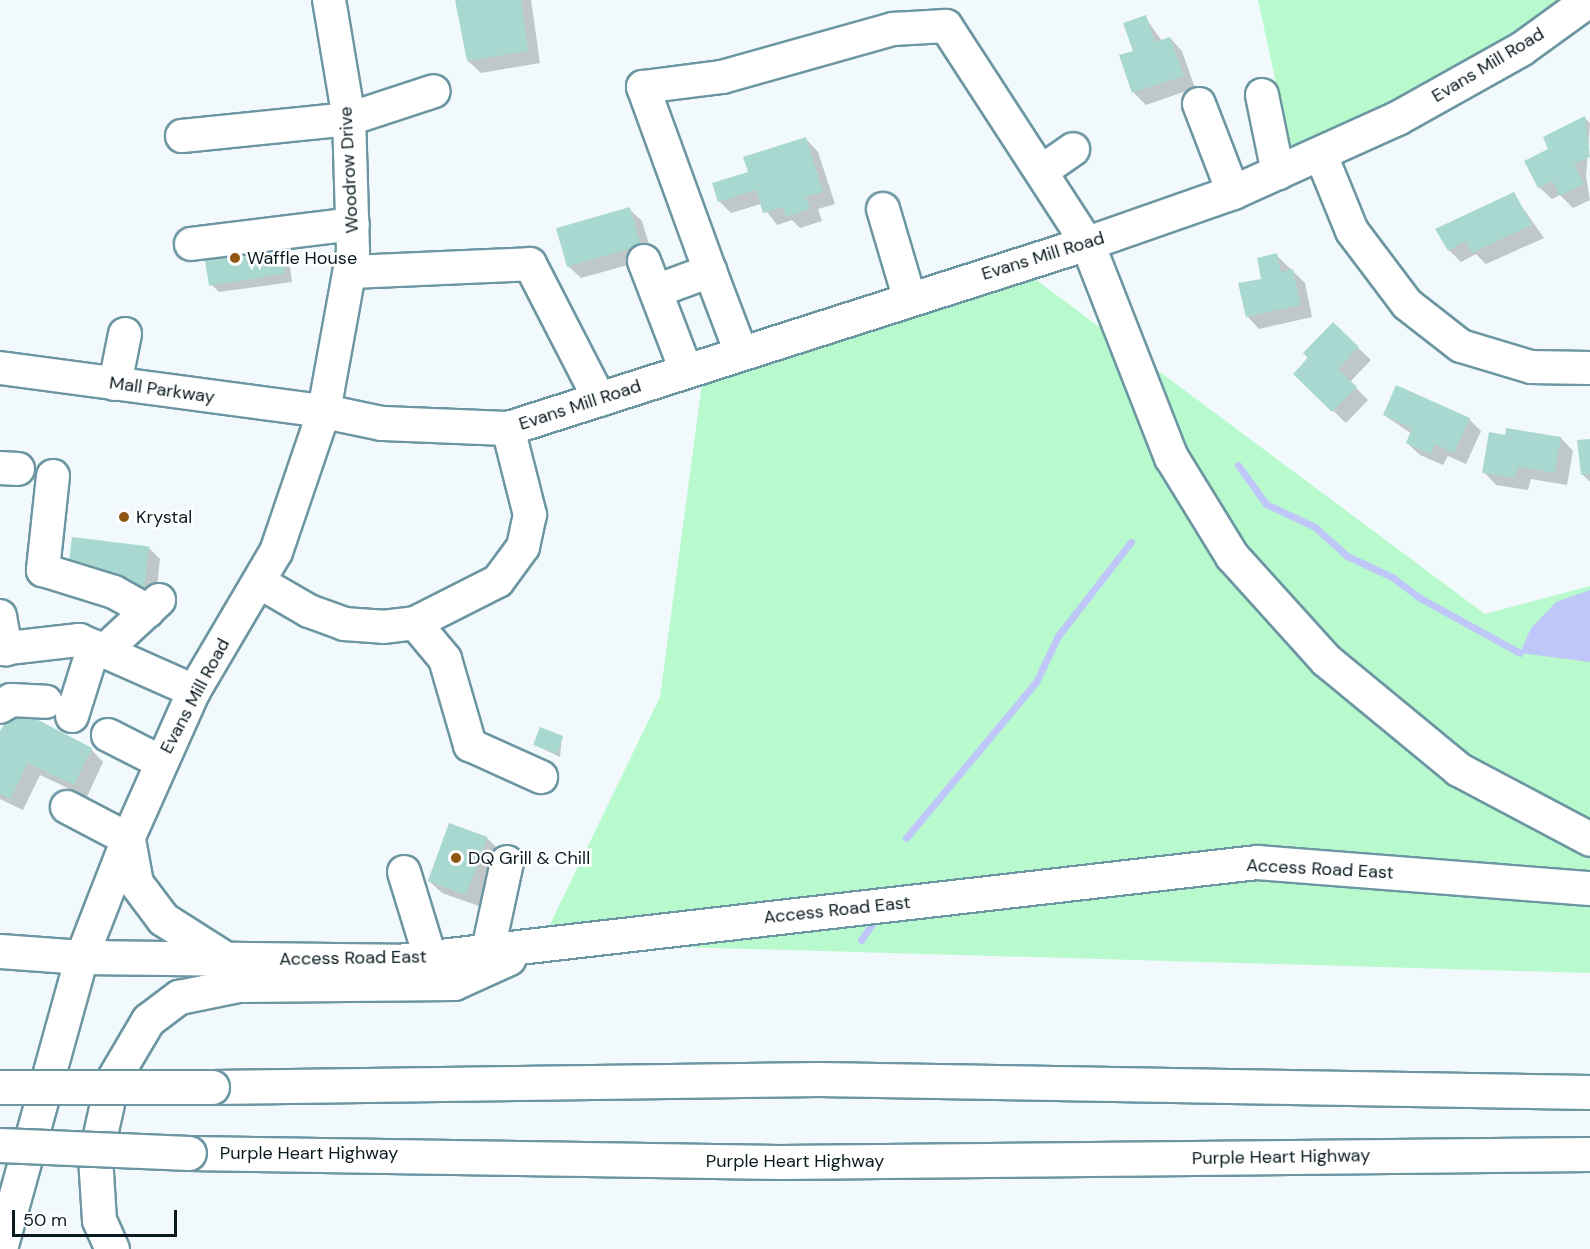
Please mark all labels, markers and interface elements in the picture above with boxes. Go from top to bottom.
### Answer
street label: Evans Mill Road [1428,23,1548,107]
street label: Woodrow Drive [335,106,363,234]
street label: Evans Mill Road [979,227,1107,285]
place label: Waffle House [247,247,357,269]
marker: Waffle House [228,251,242,265]
street label: Mall Parkway [108,372,216,408]
street label: Evans Mill Road [516,375,644,435]
place label: Krystal [136,506,192,528]
marker: Krystal [117,510,131,524]
street label: Evans Mill Road [156,635,234,757]
place label: DQ Grill & Chill [468,847,590,869]
marker: DQ Grill & Chill [449,851,463,865]
street label: Access Road East [1246,854,1394,884]
street label: Access Road East [763,892,911,928]
street label: Access Road East [279,946,427,970]
street label: Purple Heart Highway [220,1142,398,1164]
street label: Purple Heart Highway [1192,1145,1370,1169]
street label: Purple Heart Highway [706,1150,884,1172]
scale bar [15,1198,180,1236]
text: 50 m [23,1208,67,1232]

